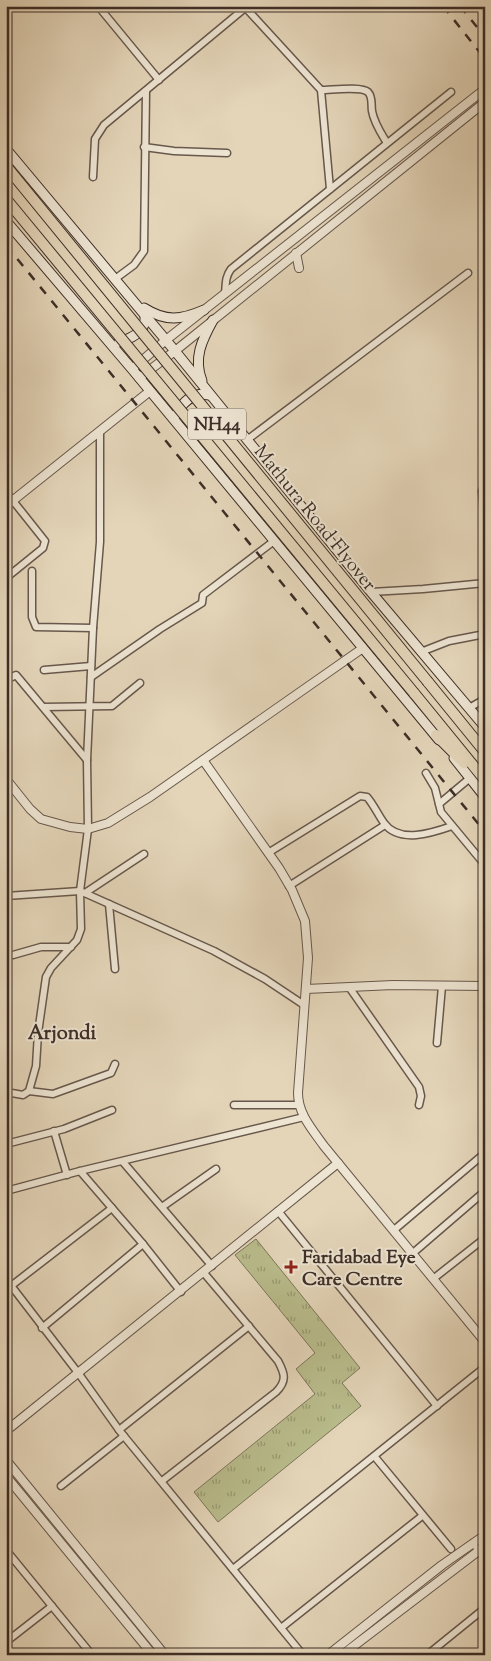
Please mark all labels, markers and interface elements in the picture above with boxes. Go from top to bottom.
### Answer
road number: NH44 [188,408,246,439]
street label: Mathura Road Flyover [247,440,382,597]
district label: Arjondi [28,1020,97,1049]
place label: Faridabad Eye Care Centre [302,1245,416,1294]
marker: Faridabad Eye Care Centre [284,1260,298,1274]

